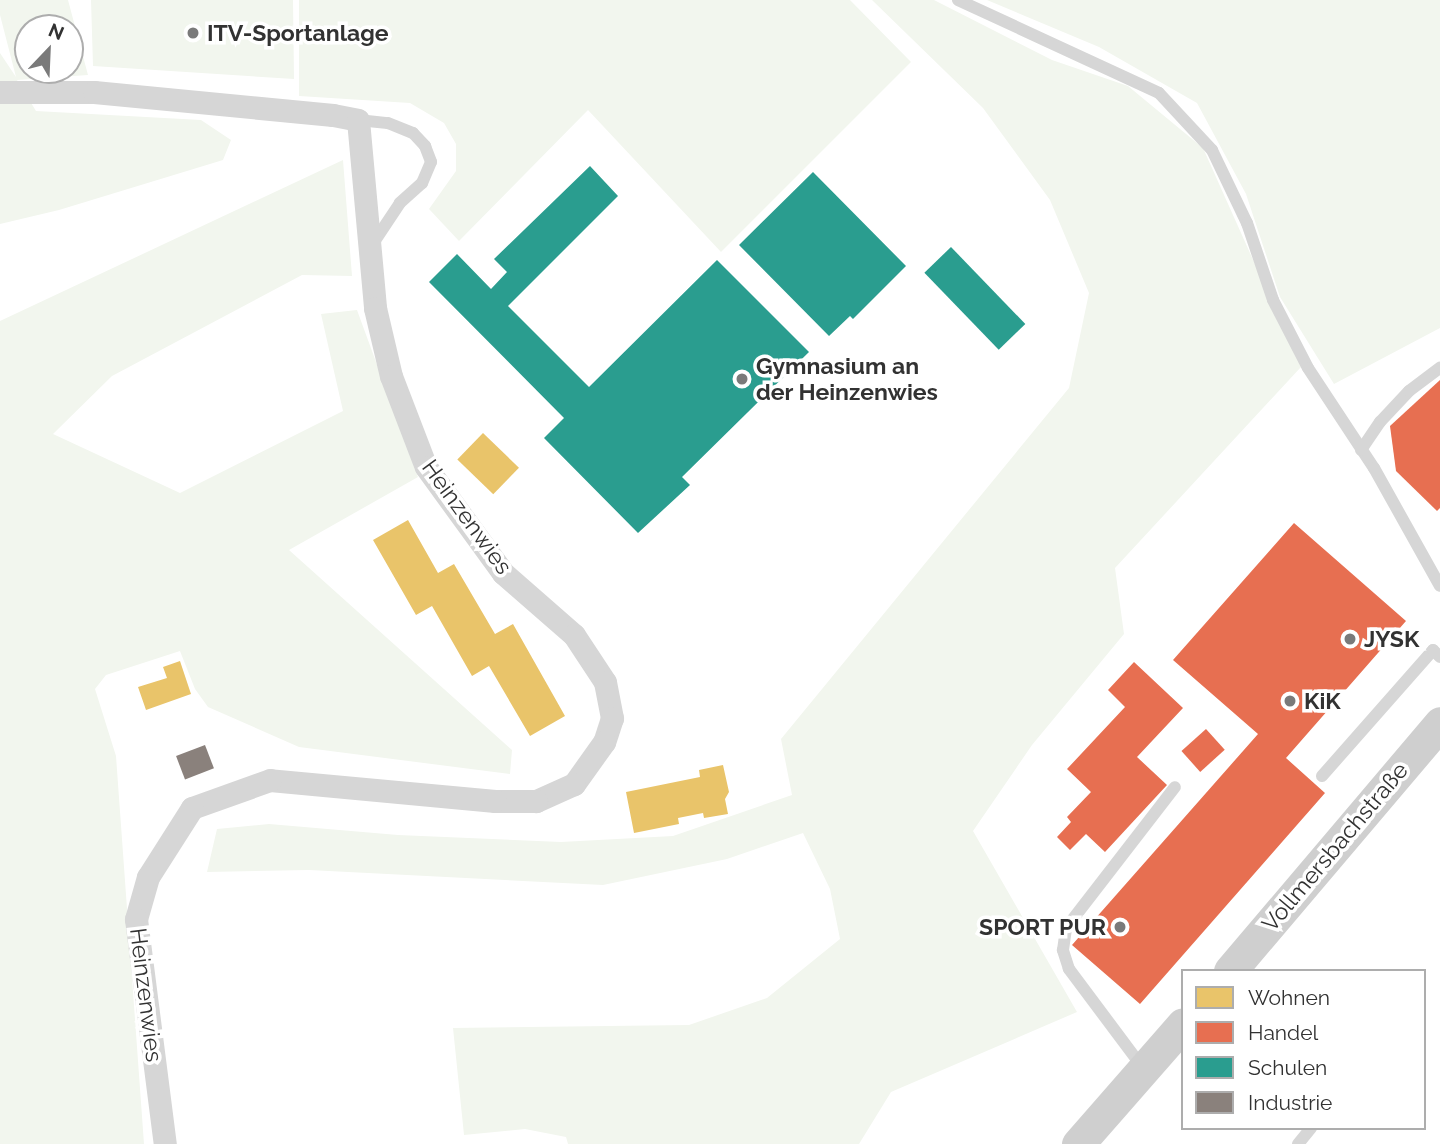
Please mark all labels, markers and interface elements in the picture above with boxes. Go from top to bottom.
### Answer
north arrow [14,14,84,84]
text: N [45,19,67,44]
place label: ITV-Sportanlage [207,19,388,47]
marker: ITV-Sportanlage [185,25,201,41]
place label: Gymnasium an der Heinzenwies [756,352,938,406]
marker: Gymnasium an der Heinzenwies [734,371,750,387]
street label: Heinzenwies [416,454,518,580]
place label: JYSK [1364,625,1419,653]
marker: JYSK [1342,631,1358,647]
place label: KiK [1304,687,1341,715]
marker: KiK [1282,693,1298,709]
street label: Vollmersbachstraße [1256,757,1414,937]
place label: SPORT PUR [978,913,1106,941]
marker: SPORT PUR [1112,919,1128,935]
street label: Heinzenwies [124,926,168,1064]
legend [1181,969,1426,1130]
text: Wohnen [1248,985,1330,1010]
text: Handel [1248,1020,1318,1045]
text: Schulen [1248,1055,1327,1080]
text: Industrie [1248,1090,1332,1115]

